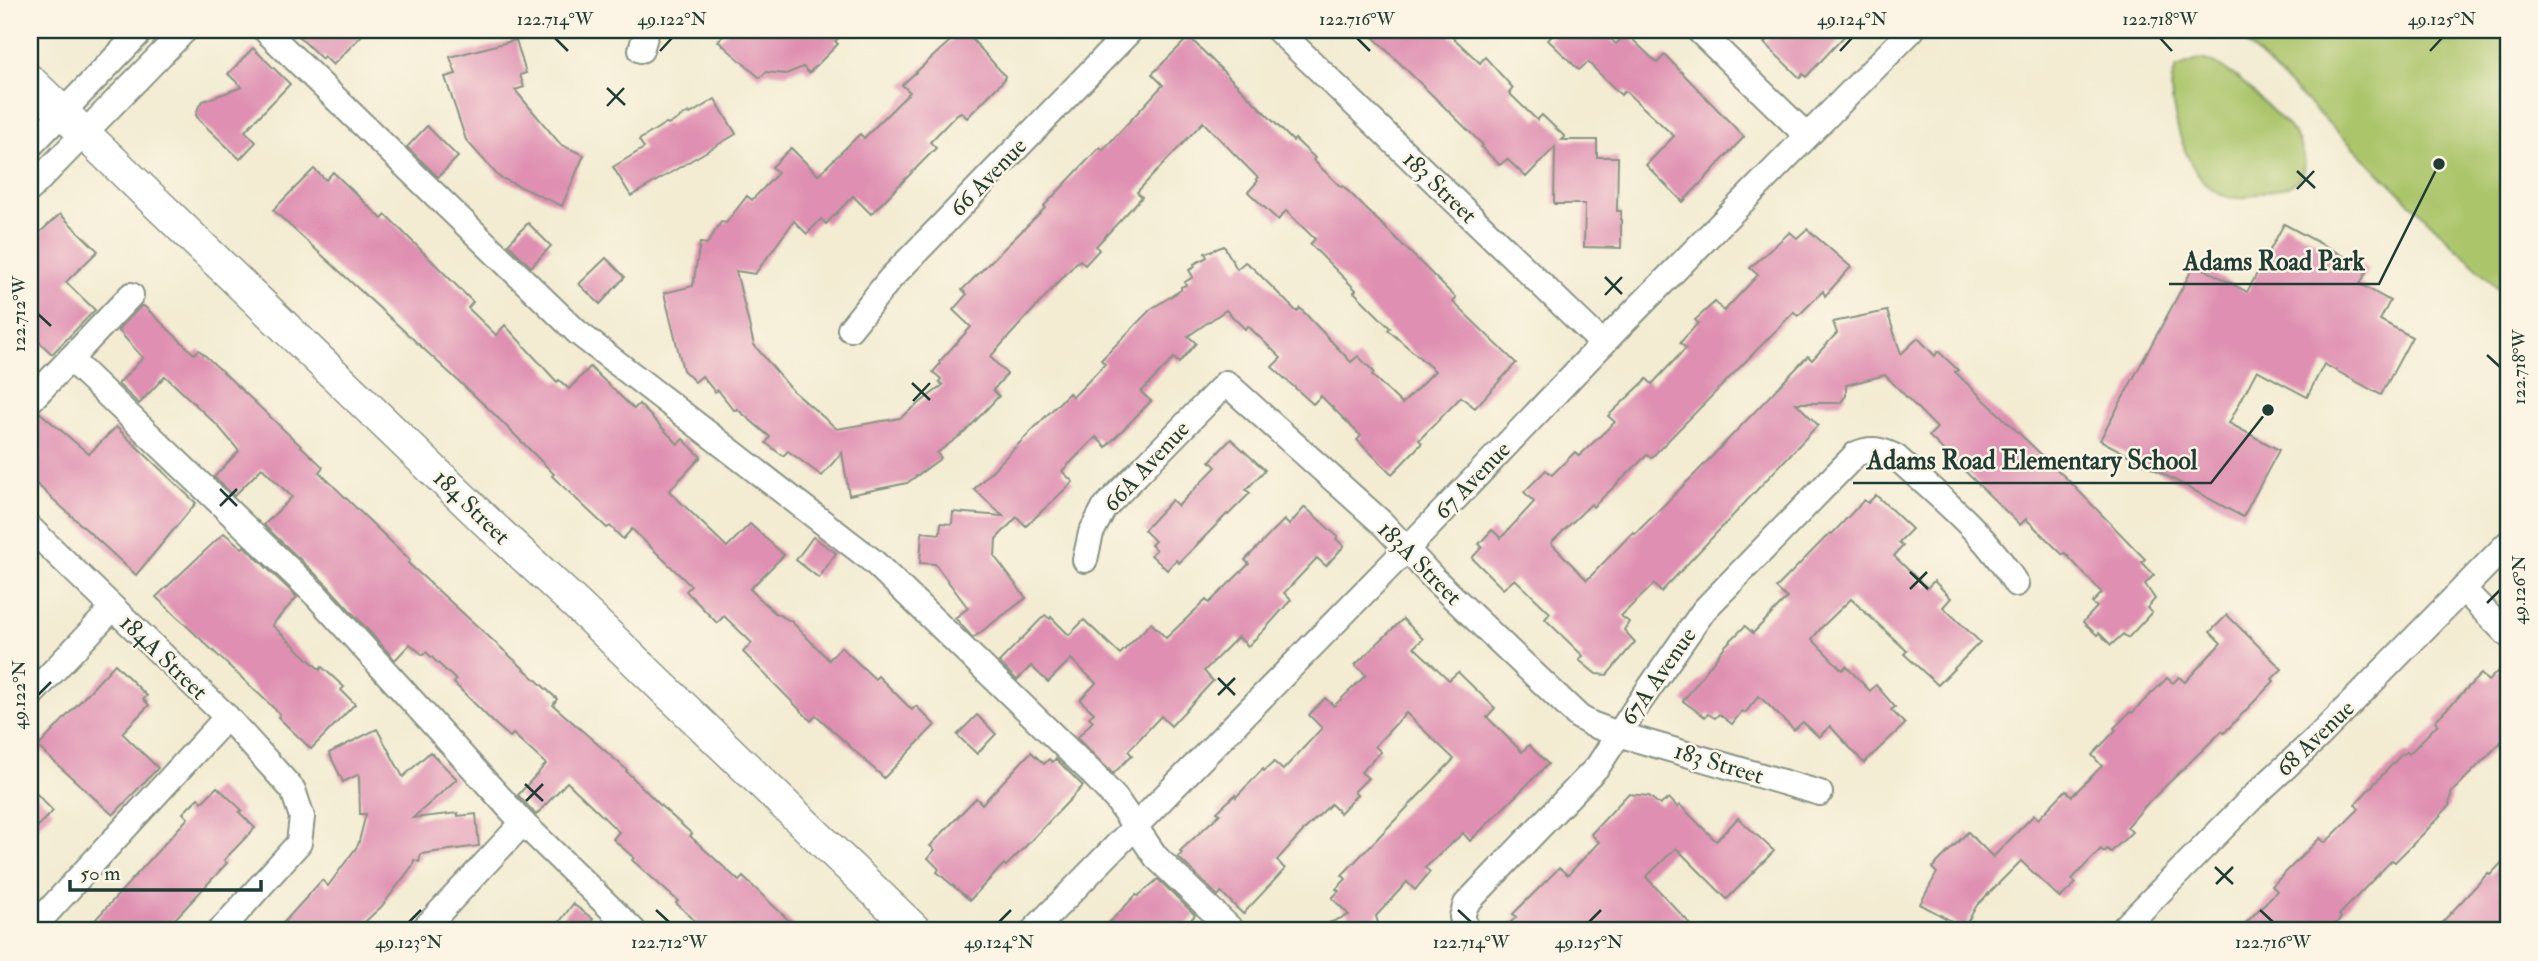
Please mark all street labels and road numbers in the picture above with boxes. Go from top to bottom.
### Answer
street label: 66 Avenue [943,131,1034,224]
street label: 183 Street [1396,144,1484,231]
street label: 66A Avenue [1096,414,1197,519]
street label: 67 Avenue [1427,434,1517,526]
street label: 184 Street [426,463,517,552]
street label: 183A Street [1371,514,1469,612]
street label: 184A Street [113,608,214,707]
street label: 67A Avenue [1613,621,1703,731]
street label: 68 Avenue [2269,693,2361,784]
street label: 183 Street [1670,735,1768,792]

